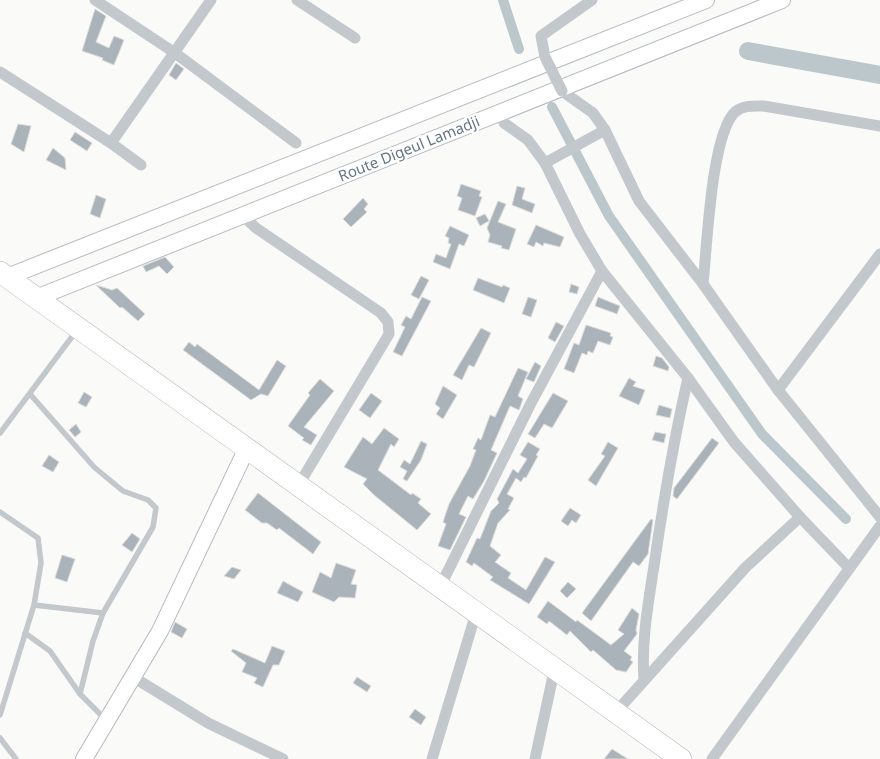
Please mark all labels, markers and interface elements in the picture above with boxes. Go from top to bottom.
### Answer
street label: Route Digeul Lamadji [335,111,482,186]

